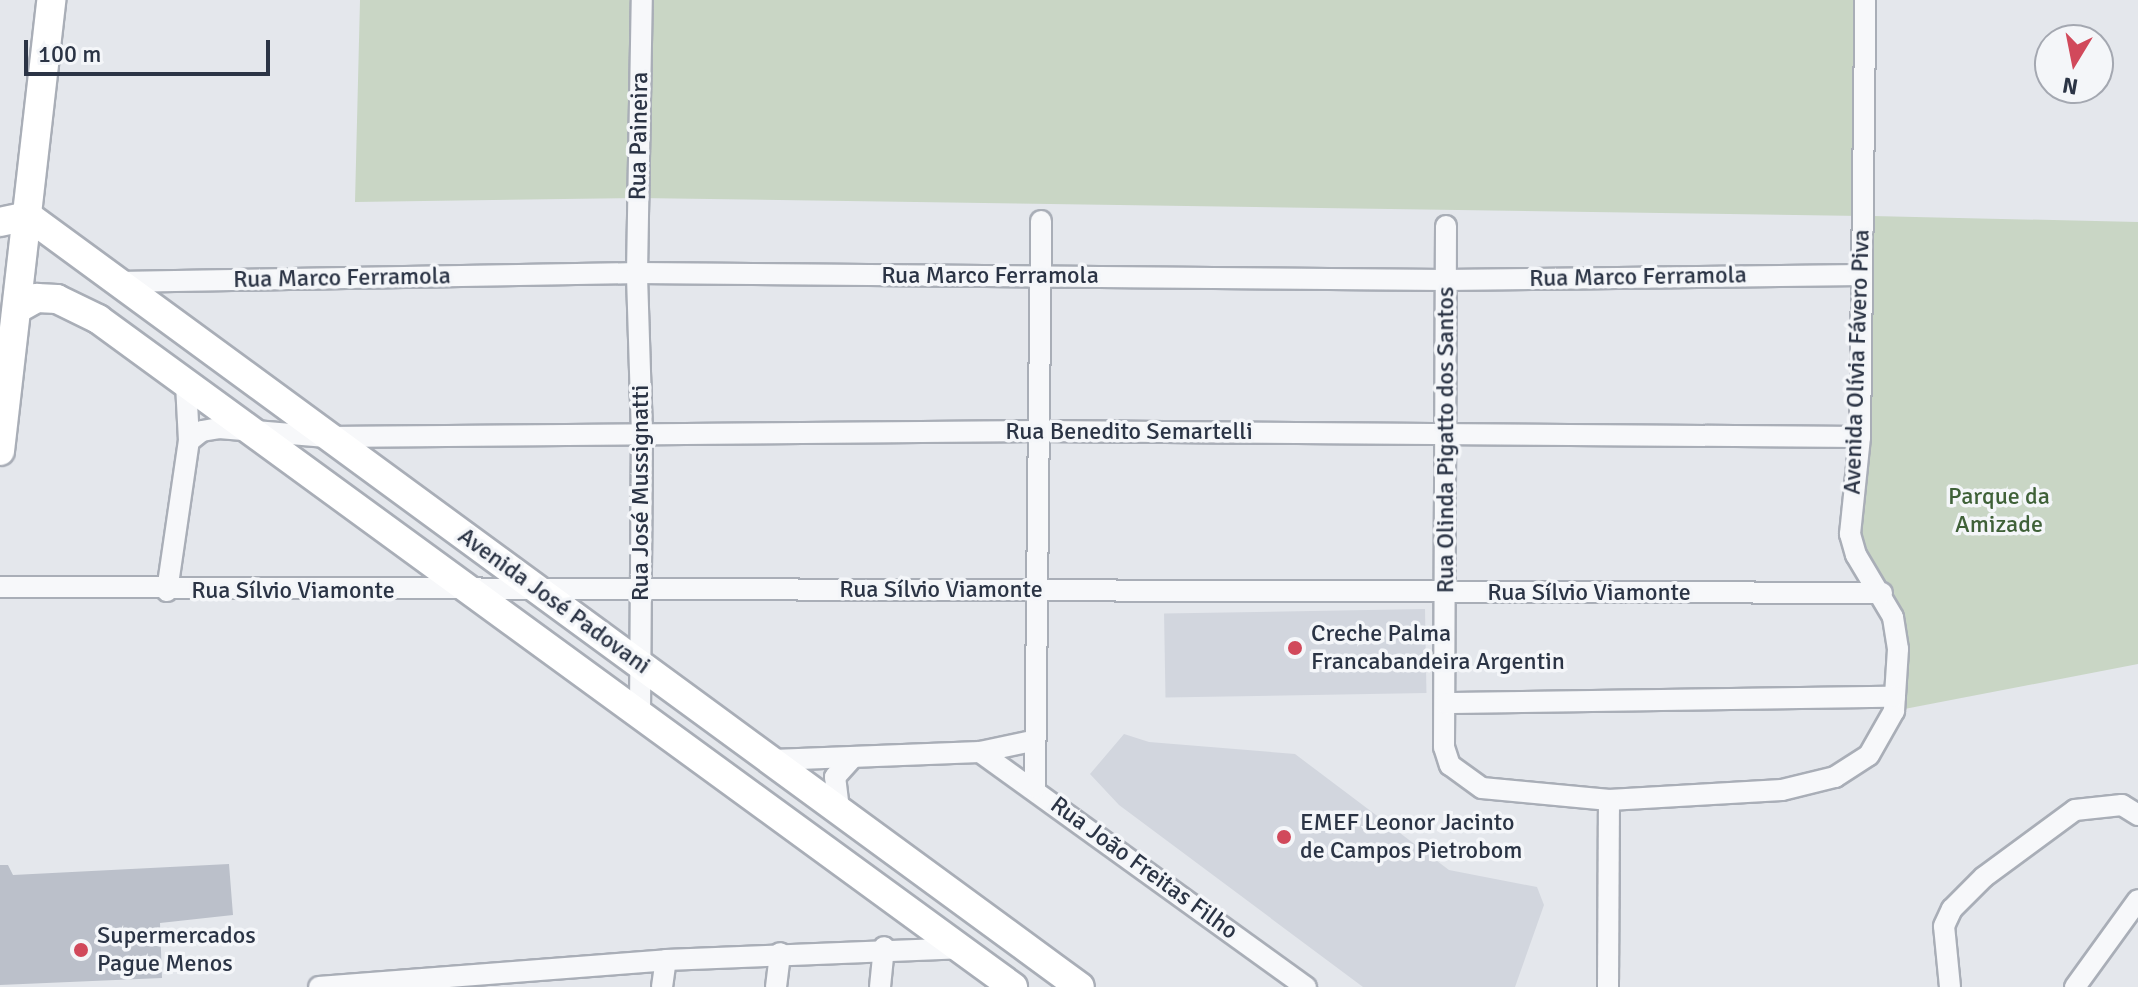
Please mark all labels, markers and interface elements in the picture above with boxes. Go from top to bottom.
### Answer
scale bar [28,24,274,74]
north arrow [2034,24,2114,104]
text: 100 m [38,39,101,69]
street label: Rua Paineira [623,71,655,201]
text: N [2060,72,2080,101]
street label: Avenida Olívia Fávero Piva [1838,229,1876,495]
street label: Rua Marco Ferramola [1529,261,1747,293]
street label: Rua Marco Ferramola [233,262,451,294]
street label: Rua Marco Ferramola [881,262,1099,290]
street label: Rua Olinda Pigatto dos Santos [1432,287,1460,593]
street label: Rua José Mussignatti [627,385,655,601]
street label: Rua Benedito Semartelli [1005,418,1253,446]
park label: Parque da Amizade [1948,483,2050,539]
street label: Avenida José Padovani [452,522,656,680]
street label: Rua Sílvio Viamonte [839,576,1043,604]
street label: Rua Sílvio Viamonte [191,577,395,605]
street label: Rua Sílvio Viamonte [1487,579,1691,607]
place label: Creche Palma Francabandeira Argentin [1311,620,1565,676]
marker: Creche Palma Francabandeira Argentin [1286,639,1304,657]
street label: Rua João Freitas Filho [1045,790,1243,946]
place label: EMEF Leonor Jacinto de Campos Pietrobom [1300,809,1522,865]
marker: EMEF Leonor Jacinto de Campos Pietrobom [1275,828,1293,846]
place label: Supermercados Pague Menos [97,922,256,978]
marker: Supermercados Pague Menos [72,941,90,959]

